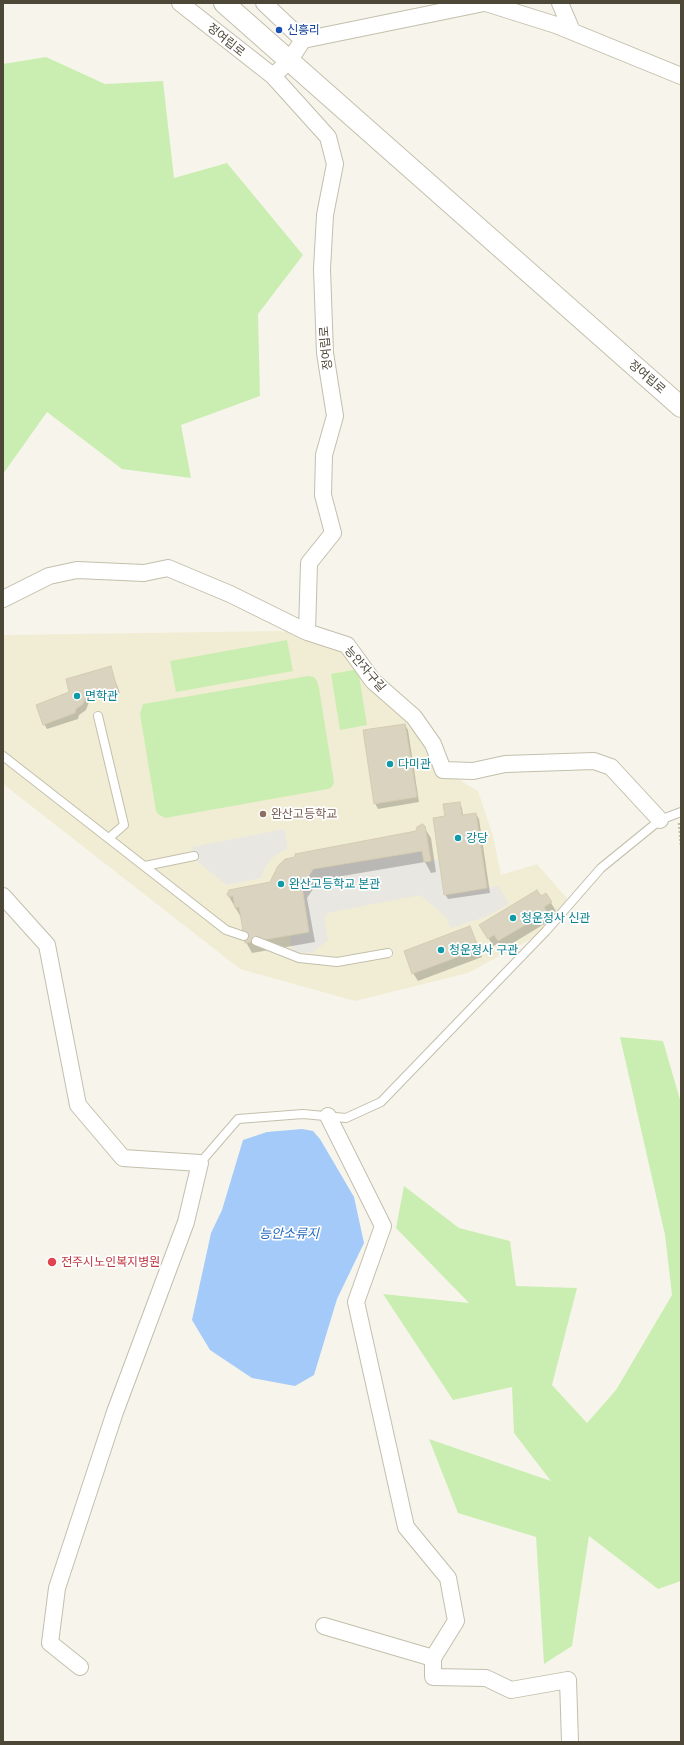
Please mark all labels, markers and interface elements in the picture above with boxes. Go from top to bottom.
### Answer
street label: 정여립로 [204,21,248,59]
place label: 신흥리 [287,23,320,37]
marker: 신흥리 [274,25,284,35]
street label: 정여립로 [317,325,335,371]
street label: 정여립로 [626,357,668,397]
street label: 능안자구길 [341,643,389,695]
place label: 면학관 [85,689,118,703]
marker: 면학관 [72,691,82,701]
place label: 다미관 [398,757,431,771]
marker: 다미관 [385,759,395,769]
place label: 완산고등학교 [271,807,337,821]
marker: 완산고등학교 [258,809,268,819]
place label: 강당 [466,831,488,845]
marker: 강당 [453,833,463,843]
place label: 완산고등학교 본관 [289,877,380,891]
marker: 완산고등학교 본관 [276,879,286,889]
place label: 청운정사 신관 [521,911,590,925]
marker: 청운정사 신관 [508,913,518,923]
place label: 청운정사 구관 [449,943,518,957]
marker: 청운정사 구관 [436,945,446,955]
water label: 능안소류지 [259,1226,319,1242]
place label: 전주시노인복지병원 [61,1255,160,1269]
marker: 전주시노인복지병원 [46,1256,58,1268]

